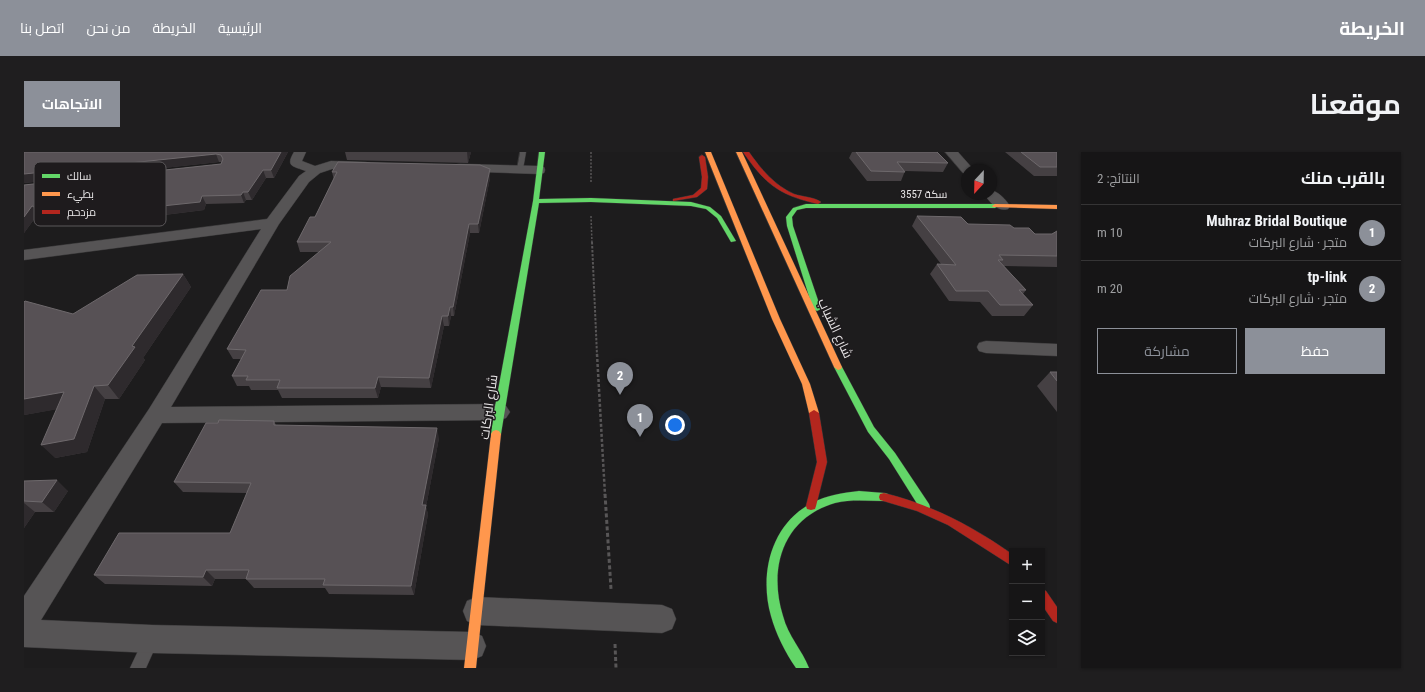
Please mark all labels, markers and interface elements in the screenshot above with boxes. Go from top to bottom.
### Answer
text: الخريطة [1339,17,1405,40]
text: اتصل بنا [20,20,64,36]
text: من نحن [86,20,130,36]
text: الخريطة [152,20,196,36]
text: الرئيسية [218,20,262,36]
button: الاتجاهات [24,81,120,127]
text: موقعنا [1310,88,1401,121]
legend [34,162,166,226]
north arrow [961,164,997,200]
text: بالقرب منك [1301,168,1385,188]
text: سالك [67,170,91,183]
text: النتائج: 2 [1097,171,1140,186]
text: بطيء [67,188,94,203]
street label: سكة 3557 [901,188,947,201]
text: مزدحم [67,206,96,220]
text: Muhraz Bridal Boutique [1206,212,1347,230]
text: 10 m [1097,225,1123,240]
text: 1 [1369,225,1375,240]
text: متجر · شارع البركات [1249,235,1347,250]
text: tp-link [1307,268,1347,286]
text: 20 m [1097,281,1123,296]
text: 2 [1369,281,1375,296]
text: متجر · شارع البركات [1249,291,1347,306]
street label: شارع الشباب [814,296,856,361]
button: مشاركة [1097,328,1237,374]
button: حفظ [1245,328,1385,374]
pin: 2 [607,362,633,395]
street label: شارع البركات [477,374,501,441]
pin: 1 [627,404,653,437]
your location [665,415,685,435]
map controls [1009,548,1045,656]
button: + [1009,548,1045,584]
button: − [1009,584,1045,620]
button: layers [1009,620,1045,656]

